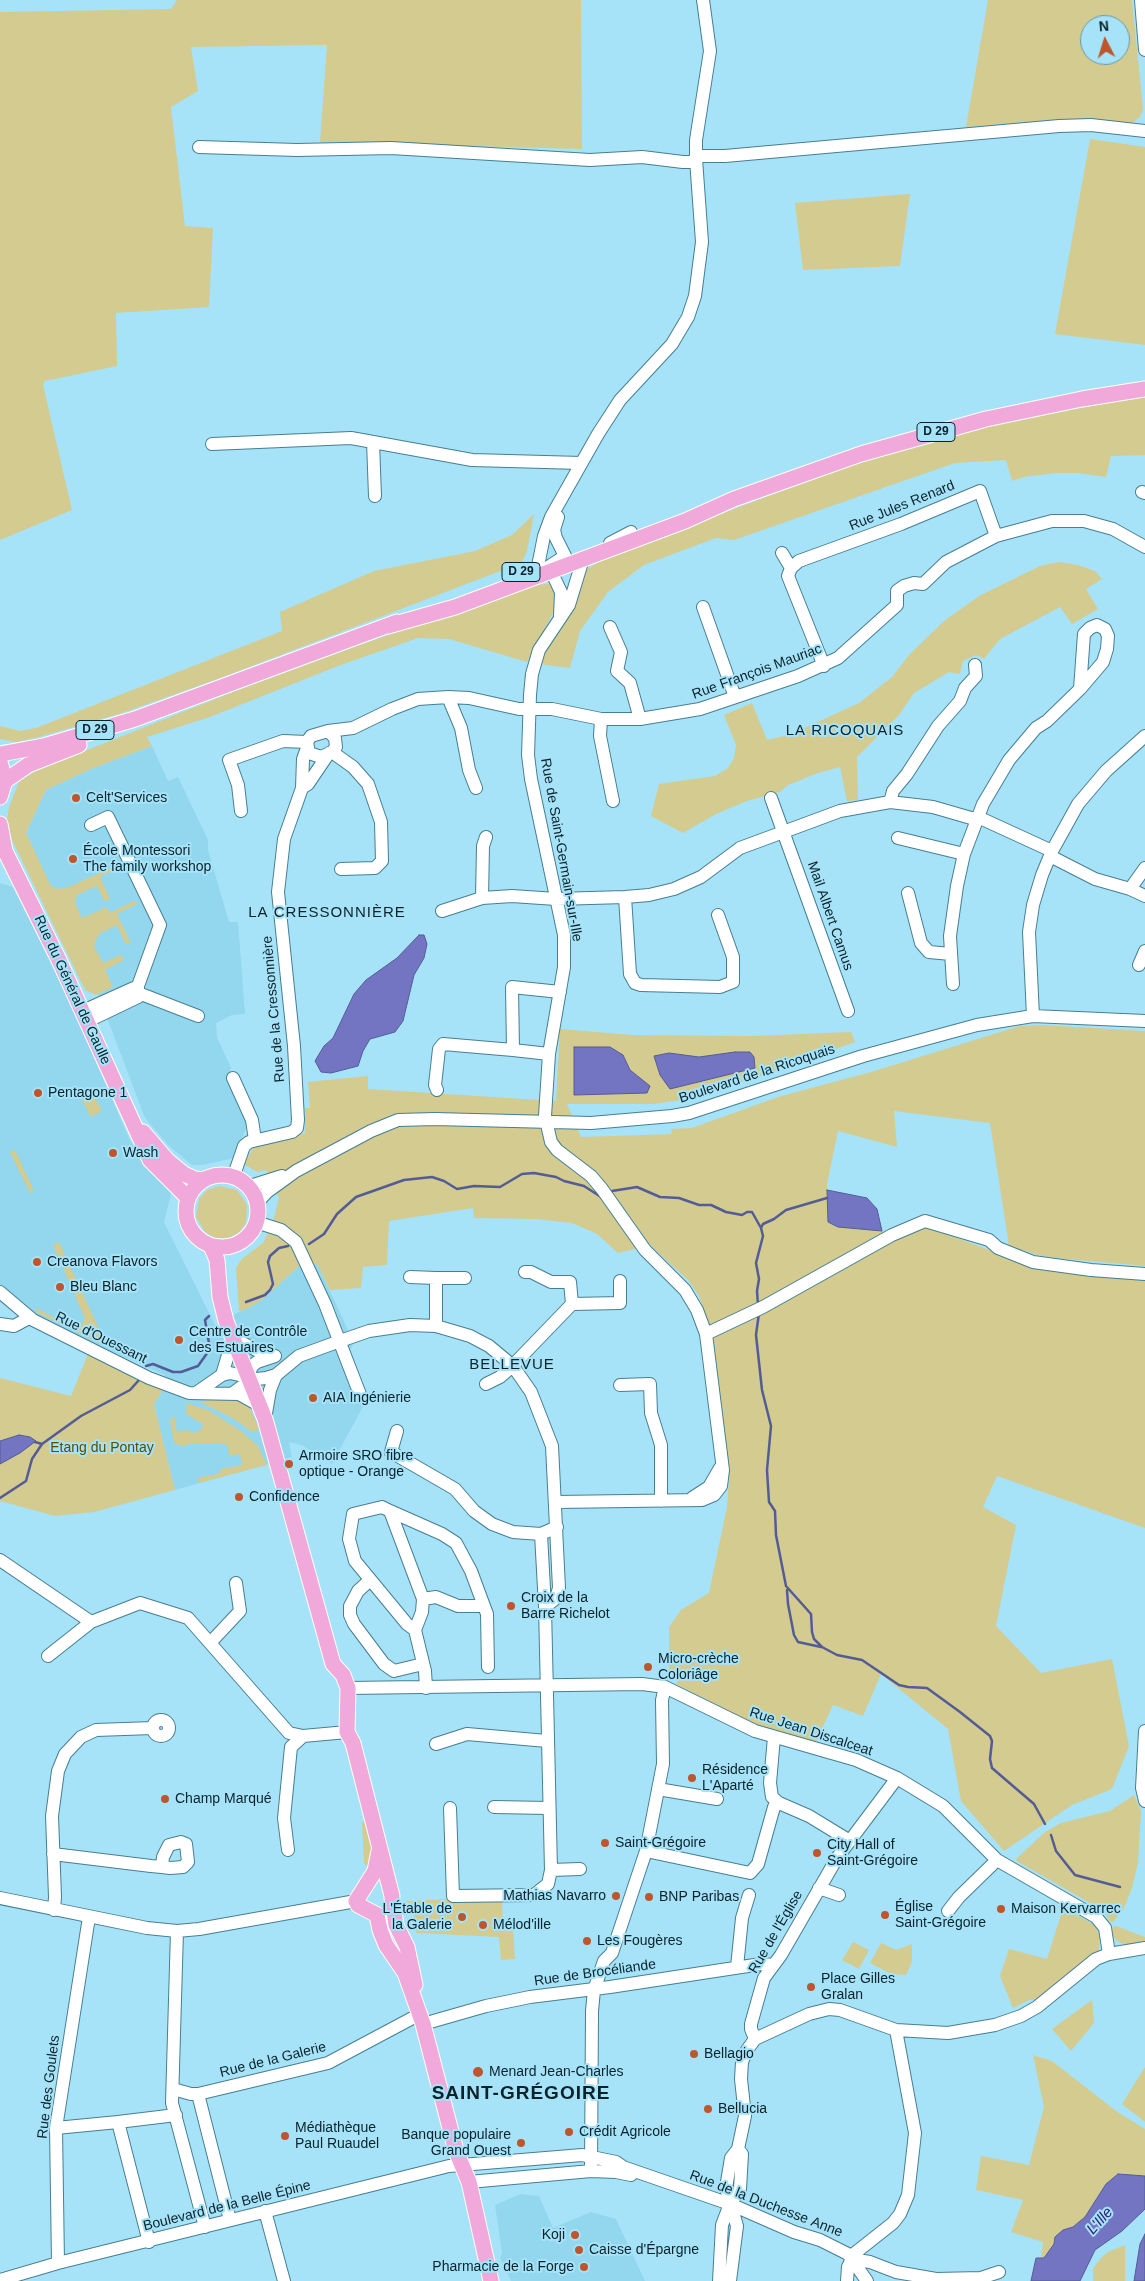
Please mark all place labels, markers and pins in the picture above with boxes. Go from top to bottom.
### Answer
place label: Celt'Services [86,790,167,806]
marker: Celt'Services [70,792,82,804]
place label: École Montessori The family workshop [83,843,211,876]
marker: École Montessori The family workshop [67,853,79,865]
place label: Pentagone 1 [48,1085,127,1101]
marker: Pentagone 1 [32,1087,44,1099]
place label: Wash [123,1145,158,1161]
marker: Wash [107,1147,119,1159]
place label: Creanova Flavors [47,1254,157,1270]
marker: Creanova Flavors [31,1256,43,1268]
place label: Bleu Blanc [70,1279,137,1295]
marker: Bleu Blanc [54,1281,66,1293]
place label: Centre de Contrôle des Estuaires [189,1324,307,1356]
marker: Centre de Contrôle des Estuaires [173,1334,185,1346]
place label: AIA Ingénierie [323,1390,411,1406]
marker: AIA Ingénierie [307,1392,319,1404]
place label: Armoire SRO fibre optique - Orange [299,1448,413,1480]
marker: Armoire SRO fibre optique - Orange [283,1458,295,1470]
place label: Confidence [249,1489,320,1505]
marker: Confidence [233,1491,245,1503]
place label: Croix de la Barre Richelot [521,1590,610,1622]
marker: Croix de la Barre Richelot [505,1600,517,1612]
place label: Micro-crèche Coloriâge [658,1651,739,1684]
marker: Micro-crèche Coloriâge [642,1661,654,1673]
place label: Résidence L'Aparté [702,1762,768,1794]
marker: Résidence L'Aparté [686,1772,698,1784]
place label: Champ Marqué [175,1791,271,1807]
marker: Champ Marqué [159,1793,171,1805]
place label: Saint-Grégoire [615,1835,706,1851]
marker: Saint-Grégoire [599,1837,611,1849]
place label: City Hall of Saint-Grégoire [827,1837,918,1870]
marker: City Hall of Saint-Grégoire [811,1847,823,1859]
place label: Mathias Navarro [503,1888,606,1904]
place label: BNP Paribas [659,1889,739,1905]
marker: Mathias Navarro [610,1890,622,1902]
marker: BNP Paribas [643,1891,655,1903]
place label: Église Saint-Grégoire [895,1899,986,1931]
place label: L'Étable de la Galerie [382,1901,452,1934]
place label: Maison Kervarrec [1011,1901,1121,1917]
marker: Maison Kervarrec [995,1903,1007,1915]
marker: Église Saint-Grégoire [879,1909,891,1921]
marker: L'Étable de la Galerie [456,1911,468,1923]
place label: Mélod'ille [493,1917,551,1933]
marker: Mélod'ille [477,1919,489,1931]
place label: Les Fougères [597,1933,683,1949]
marker: Les Fougères [581,1935,593,1947]
place label: Place Gilles Gralan [821,1971,895,2004]
marker: Place Gilles Gralan [805,1981,817,1993]
place label: Bellagio [704,2046,754,2062]
marker: Bellagio [688,2048,700,2060]
place label: Menard Jean-Charles [489,2064,624,2080]
marker: Menard Jean-Charles [471,2065,485,2079]
place label: Bellucia [718,2101,767,2117]
marker: Bellucia [702,2103,714,2115]
place label: Médiathèque Paul Ruaudel [295,2120,379,2152]
place label: Crédit Agricole [579,2124,671,2140]
marker: Crédit Agricole [563,2126,575,2138]
place label: Banque populaire Grand Ouest [401,2127,511,2160]
marker: Médiathèque Paul Ruaudel [279,2130,291,2142]
marker: Banque populaire Grand Ouest [515,2137,527,2149]
place label: Koji [542,2227,565,2243]
marker: Koji [569,2229,581,2241]
place label: Caisse d'Épargne [589,2242,699,2258]
marker: Caisse d'Épargne [573,2244,585,2256]
place label: Pharmacie de la Forge [432,2259,574,2275]
marker: Pharmacie de la Forge [578,2261,590,2273]

